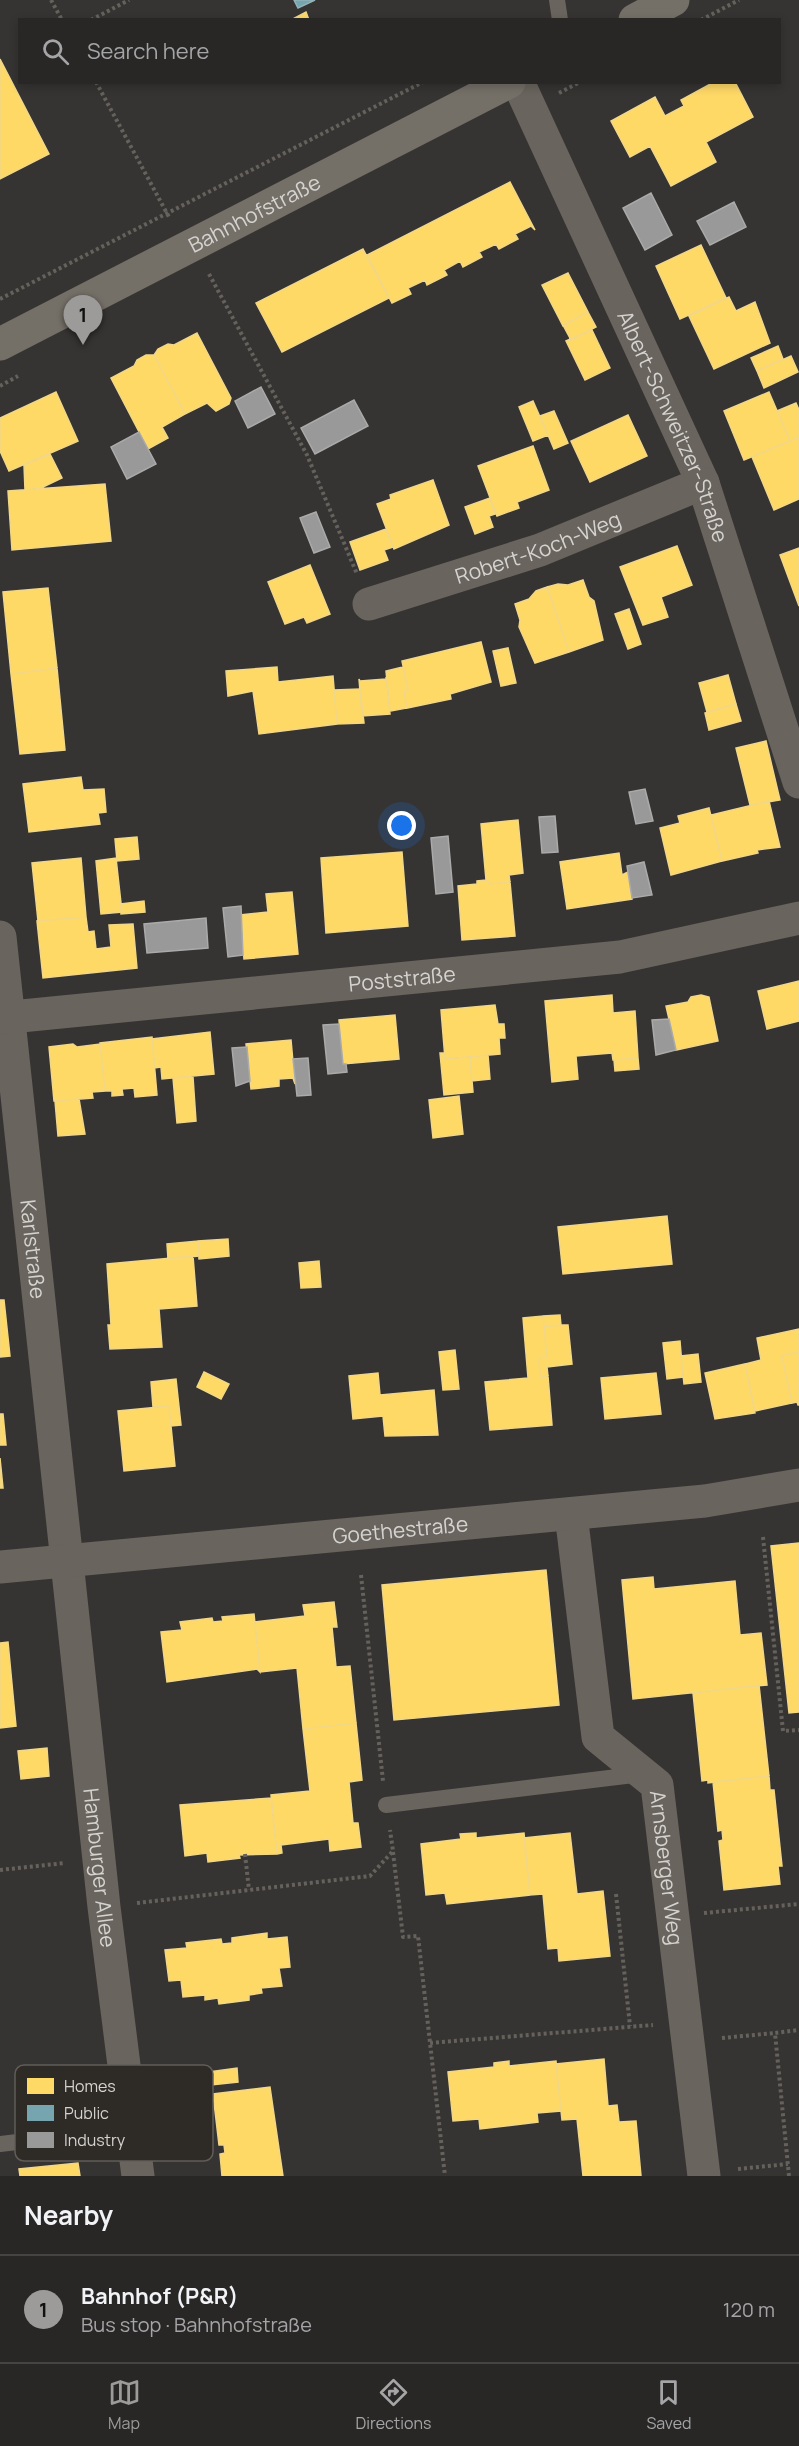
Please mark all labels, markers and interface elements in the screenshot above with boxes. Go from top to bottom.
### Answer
search box [18,18,781,84]
icon: search [39,35,72,68]
text: Search here [87,36,209,66]
street label: Bahnhofstraße [183,167,325,259]
pin: 1 [64,296,103,345]
street label: Albert-Schweitzer-Straße [611,306,735,546]
street label: Robert-Koch-Weg [451,504,625,590]
your location [387,811,416,840]
street label: Poststraße [347,959,457,998]
street label: Karlstraße [14,1198,53,1300]
street label: Goethestraße [331,1509,469,1550]
street label: Hamburger Allee [77,1787,123,1949]
street label: Arnsberger Weg [644,1789,690,1947]
legend [15,2065,213,2161]
text: Homes [64,2075,116,2097]
text: Public [64,2102,109,2124]
text: Industry [64,2129,126,2151]
text: Nearby [24,2197,113,2233]
text: Bahnhof (P&R) [81,2281,238,2311]
text: 1 [39,2296,48,2323]
text: 120 m [723,2296,775,2323]
text: Bus stop · Bahnhofstraße [81,2311,312,2338]
tab: Map [108,2376,141,2434]
tab: Directions [356,2376,431,2434]
tab: Saved [646,2376,691,2434]

